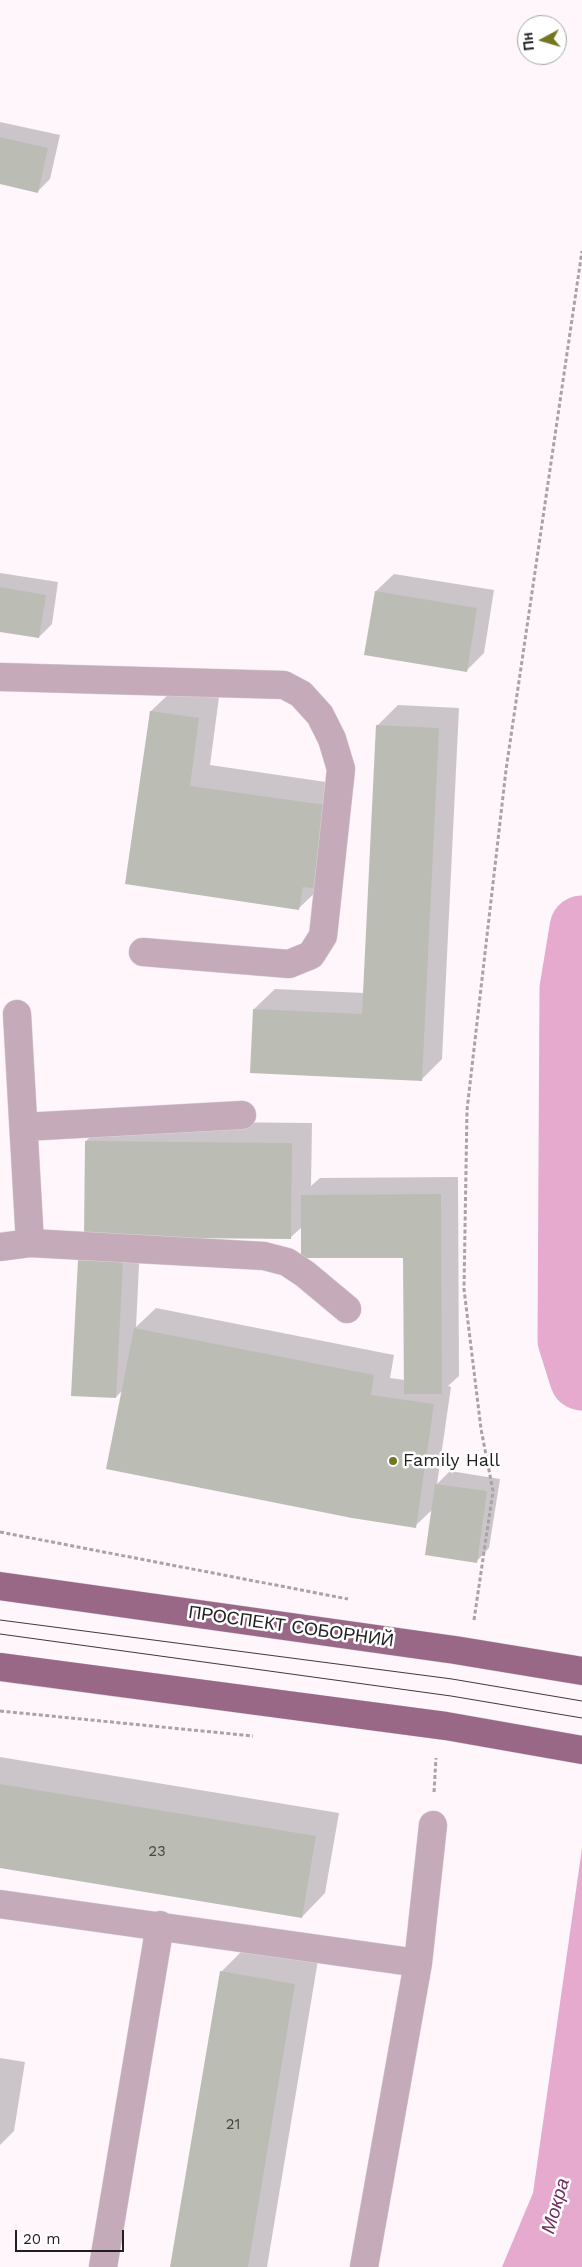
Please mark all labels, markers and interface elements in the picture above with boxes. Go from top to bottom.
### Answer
north arrow [517,15,567,65]
text: Пн [519,31,537,52]
place label: Family Hall [403,1450,500,1472]
marker: Family Hall [387,1455,399,1467]
street label: ПРОСПЕКТ СОБОРНИЙ [187,1602,395,1652]
house number: 23 [148,1843,166,1861]
house number: 21 [226,2116,240,2134]
water label: Мокра [537,2176,575,2236]
scale bar [18,2220,126,2252]
text: 20 m [23,2230,61,2248]

